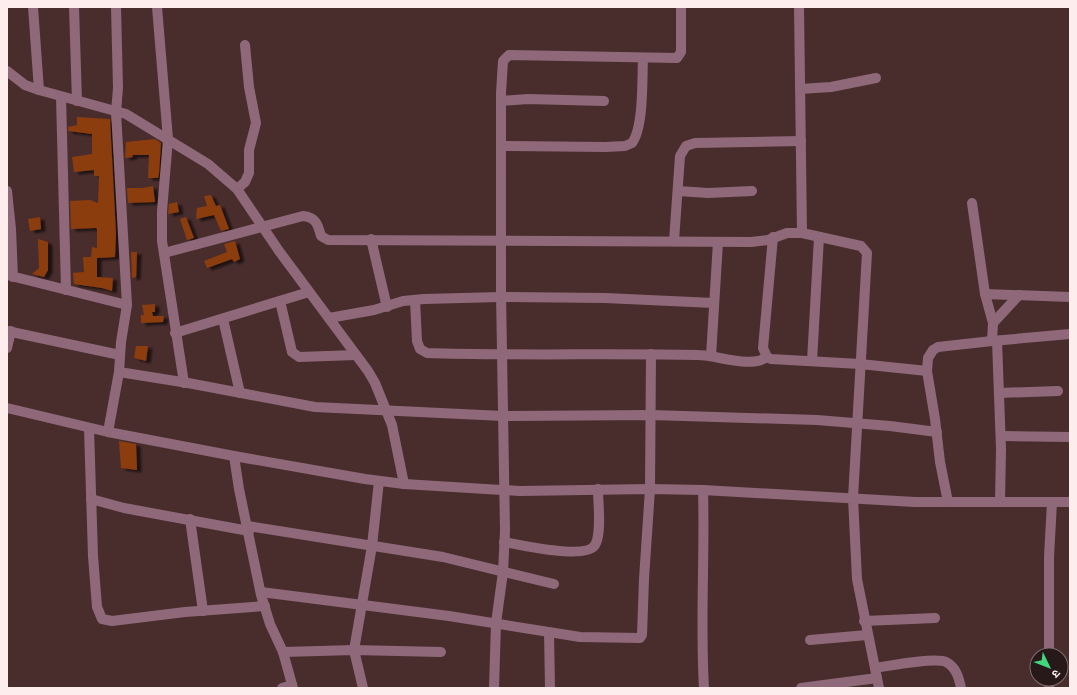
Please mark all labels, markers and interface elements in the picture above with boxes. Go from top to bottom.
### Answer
north arrow [1029,647,1069,687]
text: उ [1049,667,1063,681]

